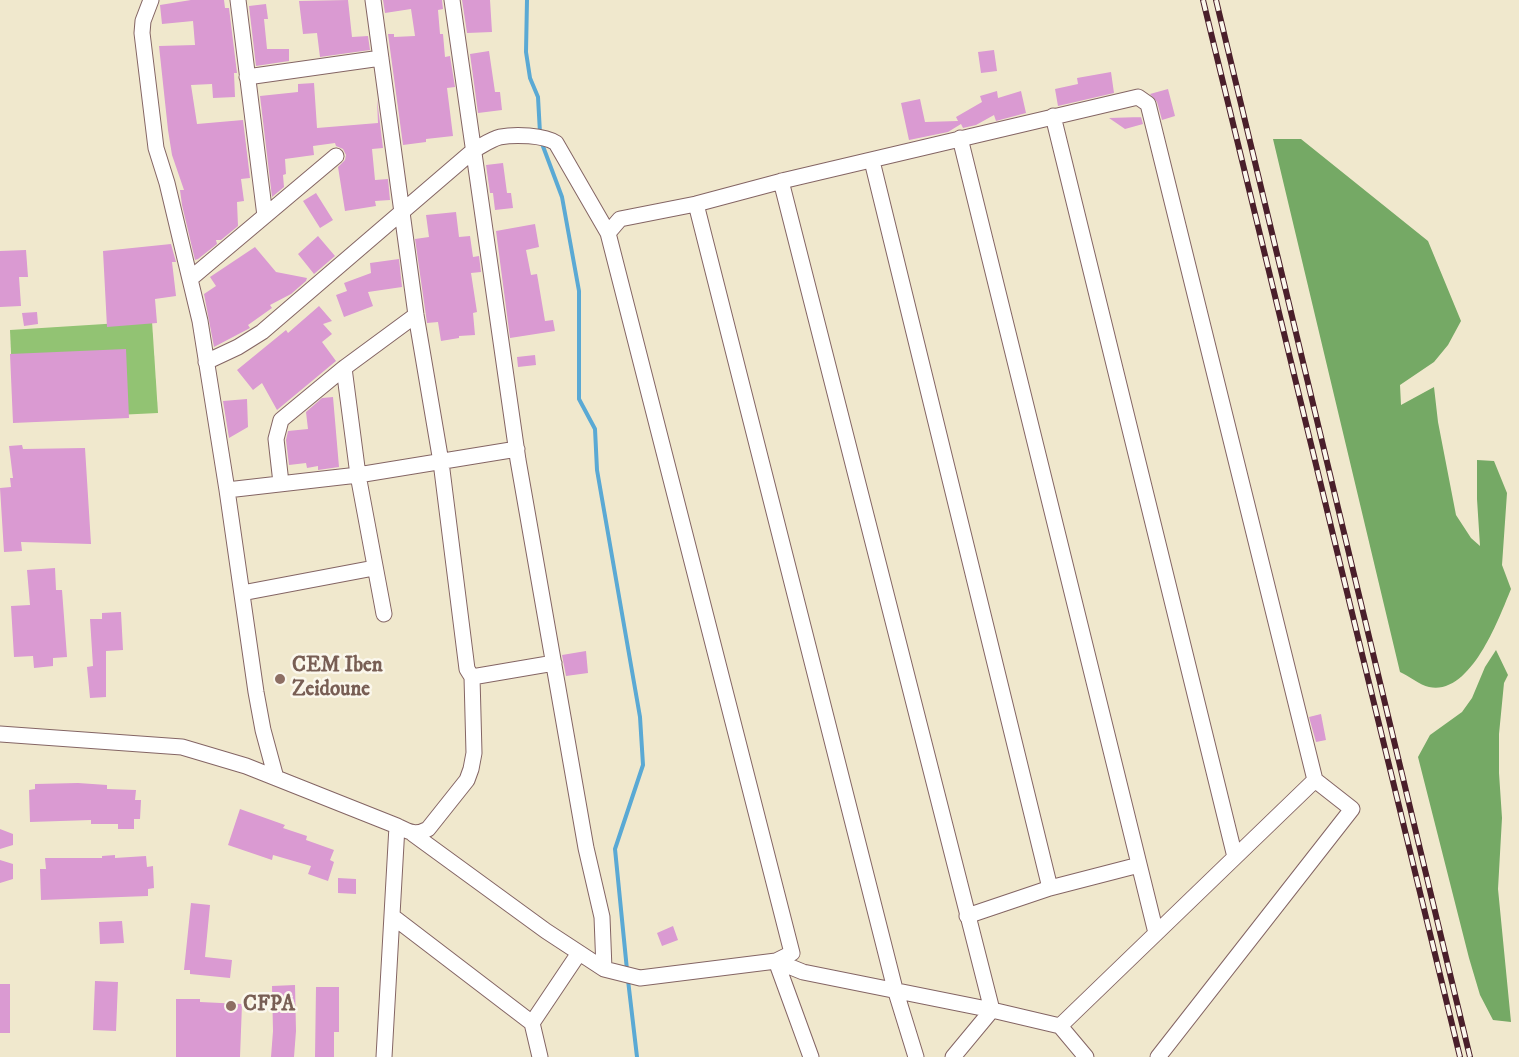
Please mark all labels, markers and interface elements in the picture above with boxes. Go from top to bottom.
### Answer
place label: CEM Iben Zeidoune [292,654,383,704]
marker: CEM Iben Zeidoune [273,672,287,686]
place label: CFPA [243,993,295,1019]
marker: CFPA [224,999,238,1013]

